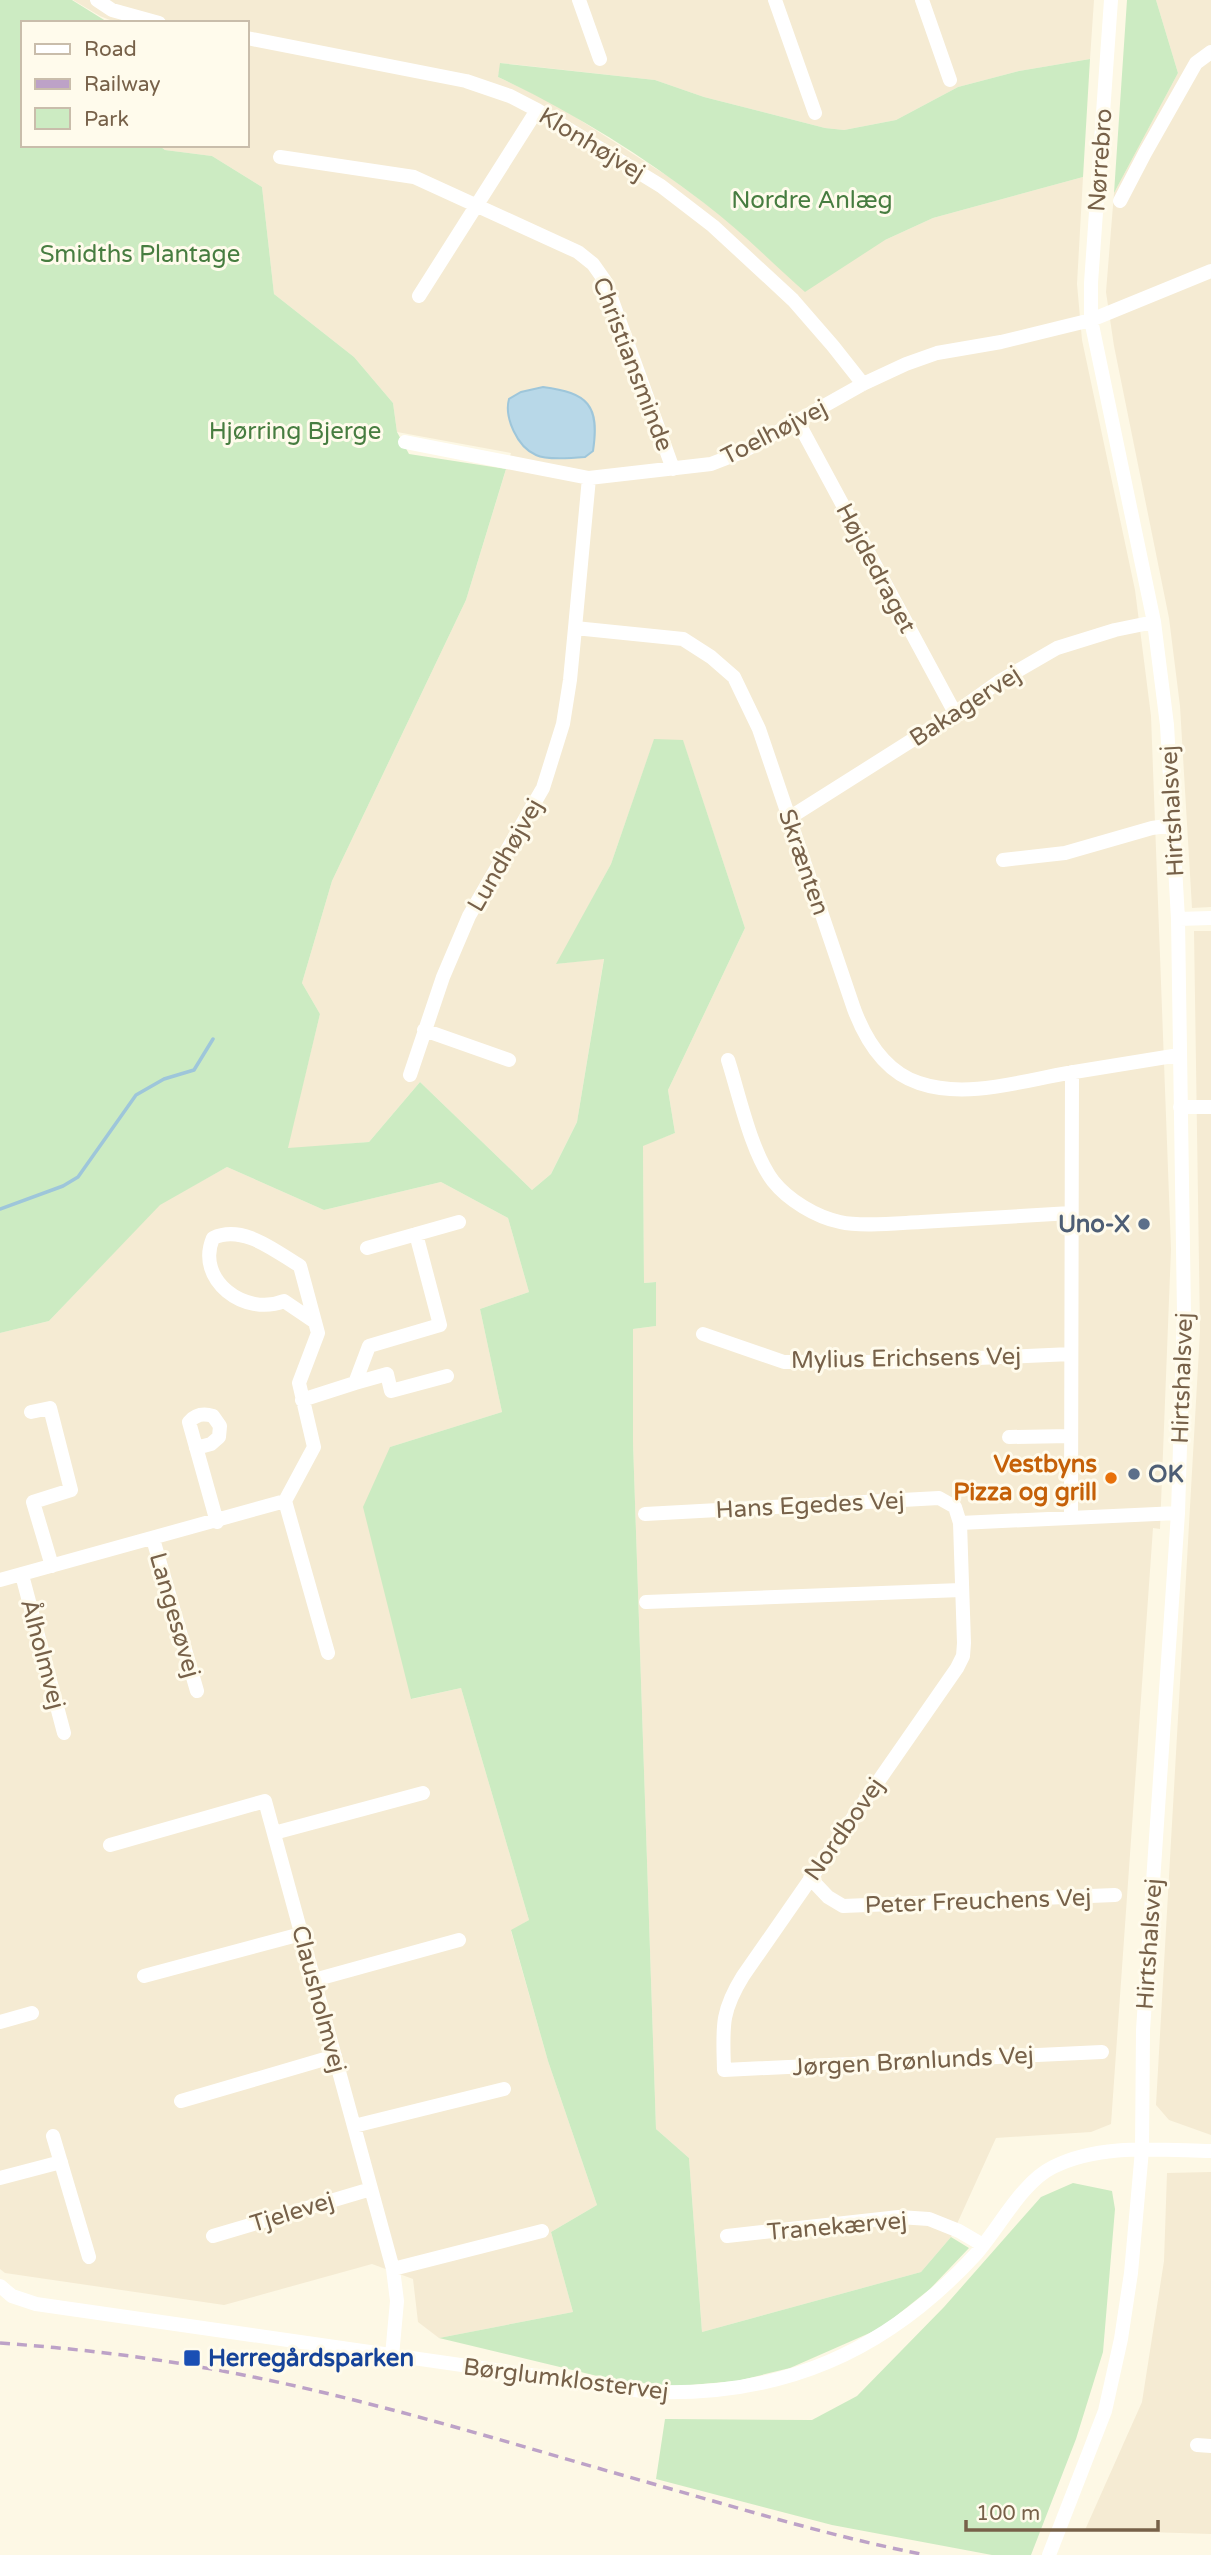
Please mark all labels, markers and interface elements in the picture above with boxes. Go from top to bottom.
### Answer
legend [21,21,248,147]
text: Road [84,37,137,62]
text: Railway [84,72,161,97]
street label: Klonhøjvej [533,101,650,187]
text: Park [84,107,129,132]
street label: Nørrebro [1082,107,1119,213]
park label: Nordre Anlæg [731,186,893,215]
park label: Smidths Plantage [40,240,240,269]
street label: Christiansminde [586,273,679,455]
street label: Toelhøjvej [717,393,832,471]
park label: Hjørring Bjerge [209,417,381,446]
street label: Højdedraget [829,498,922,638]
street label: Bakagervej [904,660,1026,753]
street label: Hirtshalsvej [1155,745,1190,877]
street label: Lundhøjvej [461,794,549,917]
street label: Skrænten [772,805,835,919]
place label: Uno-X [1058,1210,1130,1239]
marker: Uno-X [1136,1216,1152,1232]
street label: Hirtshalsvej [1166,1312,1199,1444]
street label: Mylius Erichsens Vej [791,1342,1021,1375]
place label: Vestbyns Pizza og grill [953,1450,1097,1507]
place label: OK [1148,1460,1184,1489]
marker: OK [1126,1466,1142,1482]
marker: Vestbyns Pizza og grill [1103,1470,1119,1486]
street label: Hans Egedes Vej [715,1486,905,1525]
street label: Langesøvej [143,1549,206,1681]
street label: Ålholmvej [14,1596,72,1712]
street label: Nordbovej [798,1772,891,1886]
street label: Hirtshalsvej [1130,1877,1169,2011]
street label: Peter Freuchens Vej [864,1883,1092,1920]
street label: Clausholmvej [285,1922,352,2076]
street label: Jørgen Brønlunds Vej [792,2041,1035,2082]
street label: Tjelevej [247,2186,337,2239]
street label: Tranekærvej [766,2206,908,2247]
place label: Herregårdsparken [208,2344,414,2373]
marker: Herregårdsparken [182,2348,202,2368]
street label: Børglumklostervej [462,2353,670,2406]
scale bar [966,2488,1158,2532]
text: 100 m [976,2501,1040,2526]

